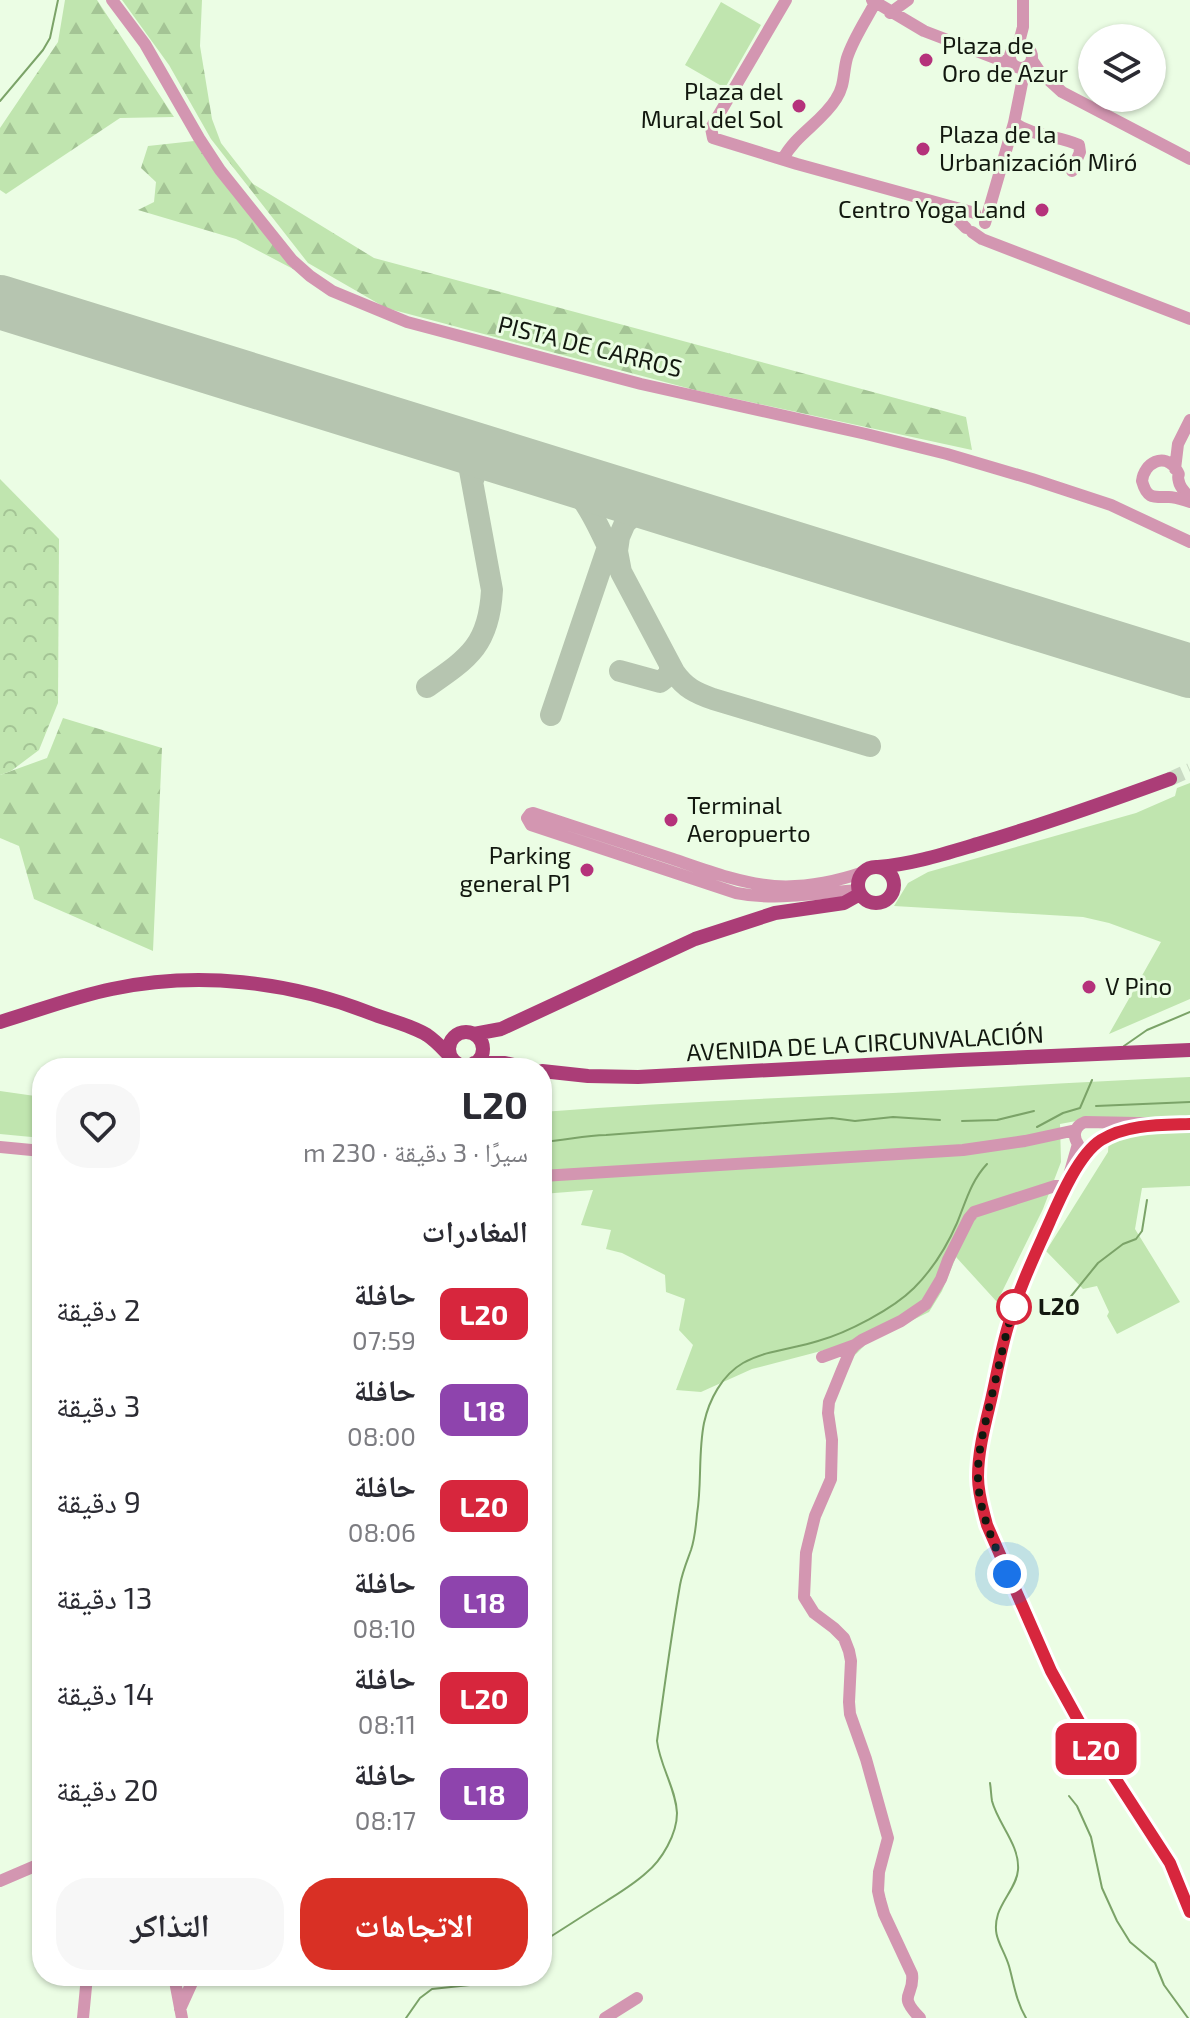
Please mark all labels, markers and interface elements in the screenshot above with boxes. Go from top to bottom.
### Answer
map controls [1078,24,1166,112]
button: layers [1078,24,1166,112]
place label: Plaza de Oro de Azur [942,30,1069,87]
marker: Plaza de Oro de Azur [917,51,935,69]
place label: Plaza del Mural del Sol [641,76,783,133]
marker: Plaza del Mural del Sol [790,97,808,115]
place label: Plaza de la Urbanización Miró [939,119,1137,176]
marker: Plaza de la Urbanización Miró [914,140,932,158]
place label: Centro Yoga Land [838,194,1026,223]
marker: Centro Yoga Land [1033,201,1051,219]
street label: PISTA DE CARROS [495,309,685,382]
place label: Terminal Aeropuerto [687,790,811,847]
marker: Terminal Aeropuerto [662,811,680,829]
place label: Parking general P1 [460,840,571,897]
marker: Parking general P1 [578,861,596,879]
place label: V Pino [1105,971,1172,1000]
marker: V Pino [1080,978,1098,996]
street label: AVENIDA DE LA CIRCUNVALACIÓN [685,1019,1044,1066]
text: L20 [462,1081,528,1127]
button: heart [56,1084,140,1168]
text: سيرًا · 3 دقيقة · 230 m [303,1136,528,1167]
text: المغادرات [421,1212,528,1248]
text: حافلة [354,1275,416,1311]
marker: L20 [997,1290,1031,1324]
text: 2 دقيقة [56,1291,141,1327]
place label: L20 [1038,1291,1080,1320]
text: L20 [460,1297,508,1331]
text: 07:59 [352,1324,416,1355]
text: حافلة [354,1371,416,1407]
text: 3 دقيقة [56,1387,140,1423]
text: L18 [462,1393,506,1427]
text: 08:00 [347,1420,416,1451]
text: حافلة [354,1467,416,1503]
text: 9 دقيقة [56,1483,141,1519]
text: L20 [460,1489,508,1523]
text: 08:06 [348,1516,416,1547]
your location [987,1554,1027,1594]
text: حافلة [354,1563,416,1599]
text: 13 دقيقة [56,1579,152,1615]
text: L18 [462,1585,506,1619]
text: 08:10 [352,1612,416,1643]
text: حافلة [354,1659,416,1695]
text: 14 دقيقة [56,1675,154,1711]
text: L20 [460,1681,508,1715]
text: 08:11 [358,1708,416,1739]
line badge: L20 [1050,1723,1142,1775]
text: L20 [1072,1732,1120,1766]
text: حافلة [354,1755,416,1791]
text: 20 دقيقة [56,1771,159,1807]
text: L18 [462,1777,506,1811]
text: 08:17 [355,1804,416,1835]
button: التذاكر [56,1878,284,1970]
button: الاتجاهات [300,1878,528,1970]

